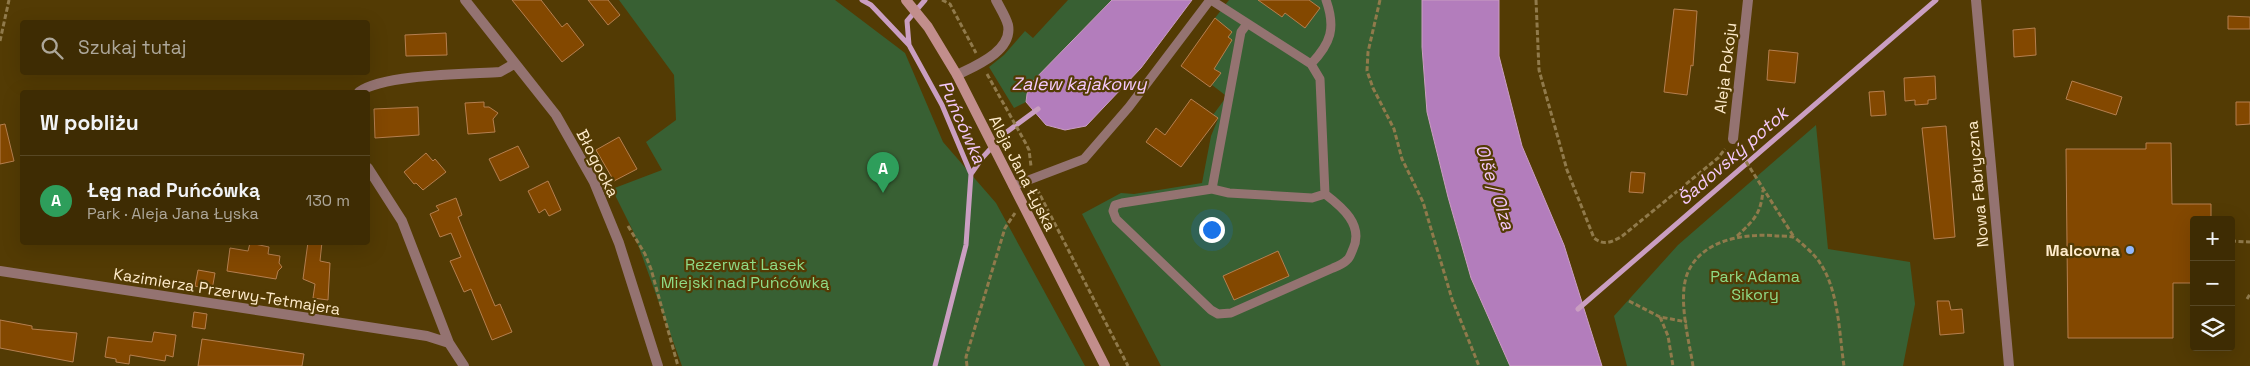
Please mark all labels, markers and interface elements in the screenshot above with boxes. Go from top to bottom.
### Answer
search box [20,20,370,75]
street label: Aleja Pokoju [1709,21,1742,115]
icon: search [38,34,66,62]
text: Szukaj tutaj [78,35,186,60]
water label: Zalew kajakowy [1012,72,1147,95]
water label: Puńcówka [934,77,991,168]
water label: Šadovský potok [1673,100,1794,210]
text: W pobliżu [40,109,139,136]
street label: Aleja Jana Łyska [984,112,1061,235]
street label: Nowa Fabryczna [1962,120,1993,248]
street label: Błogocka [571,126,624,201]
water label: Olše / Olza [1471,141,1520,233]
pin: A [867,152,899,193]
text: Łęg nad Puńcówką [87,178,260,203]
text: A [51,190,61,211]
text: 130 m [306,190,350,211]
text: Park · Aleja Jana Łyska [87,203,259,224]
map controls [2190,216,2235,351]
button: + [2190,216,2235,261]
your location [1199,217,1225,243]
place label: Malcovna [2046,240,2120,261]
marker: Malcovna [2124,244,2136,256]
park label: Rezerwat Lasek Miejski nad Puńcówką [661,254,829,293]
button: − [2190,261,2235,306]
street label: Kazimierza Przerwy-Tetmajera [112,263,342,320]
park label: Park Adama Sikory [1710,266,1800,305]
button: layers [2190,306,2235,351]

